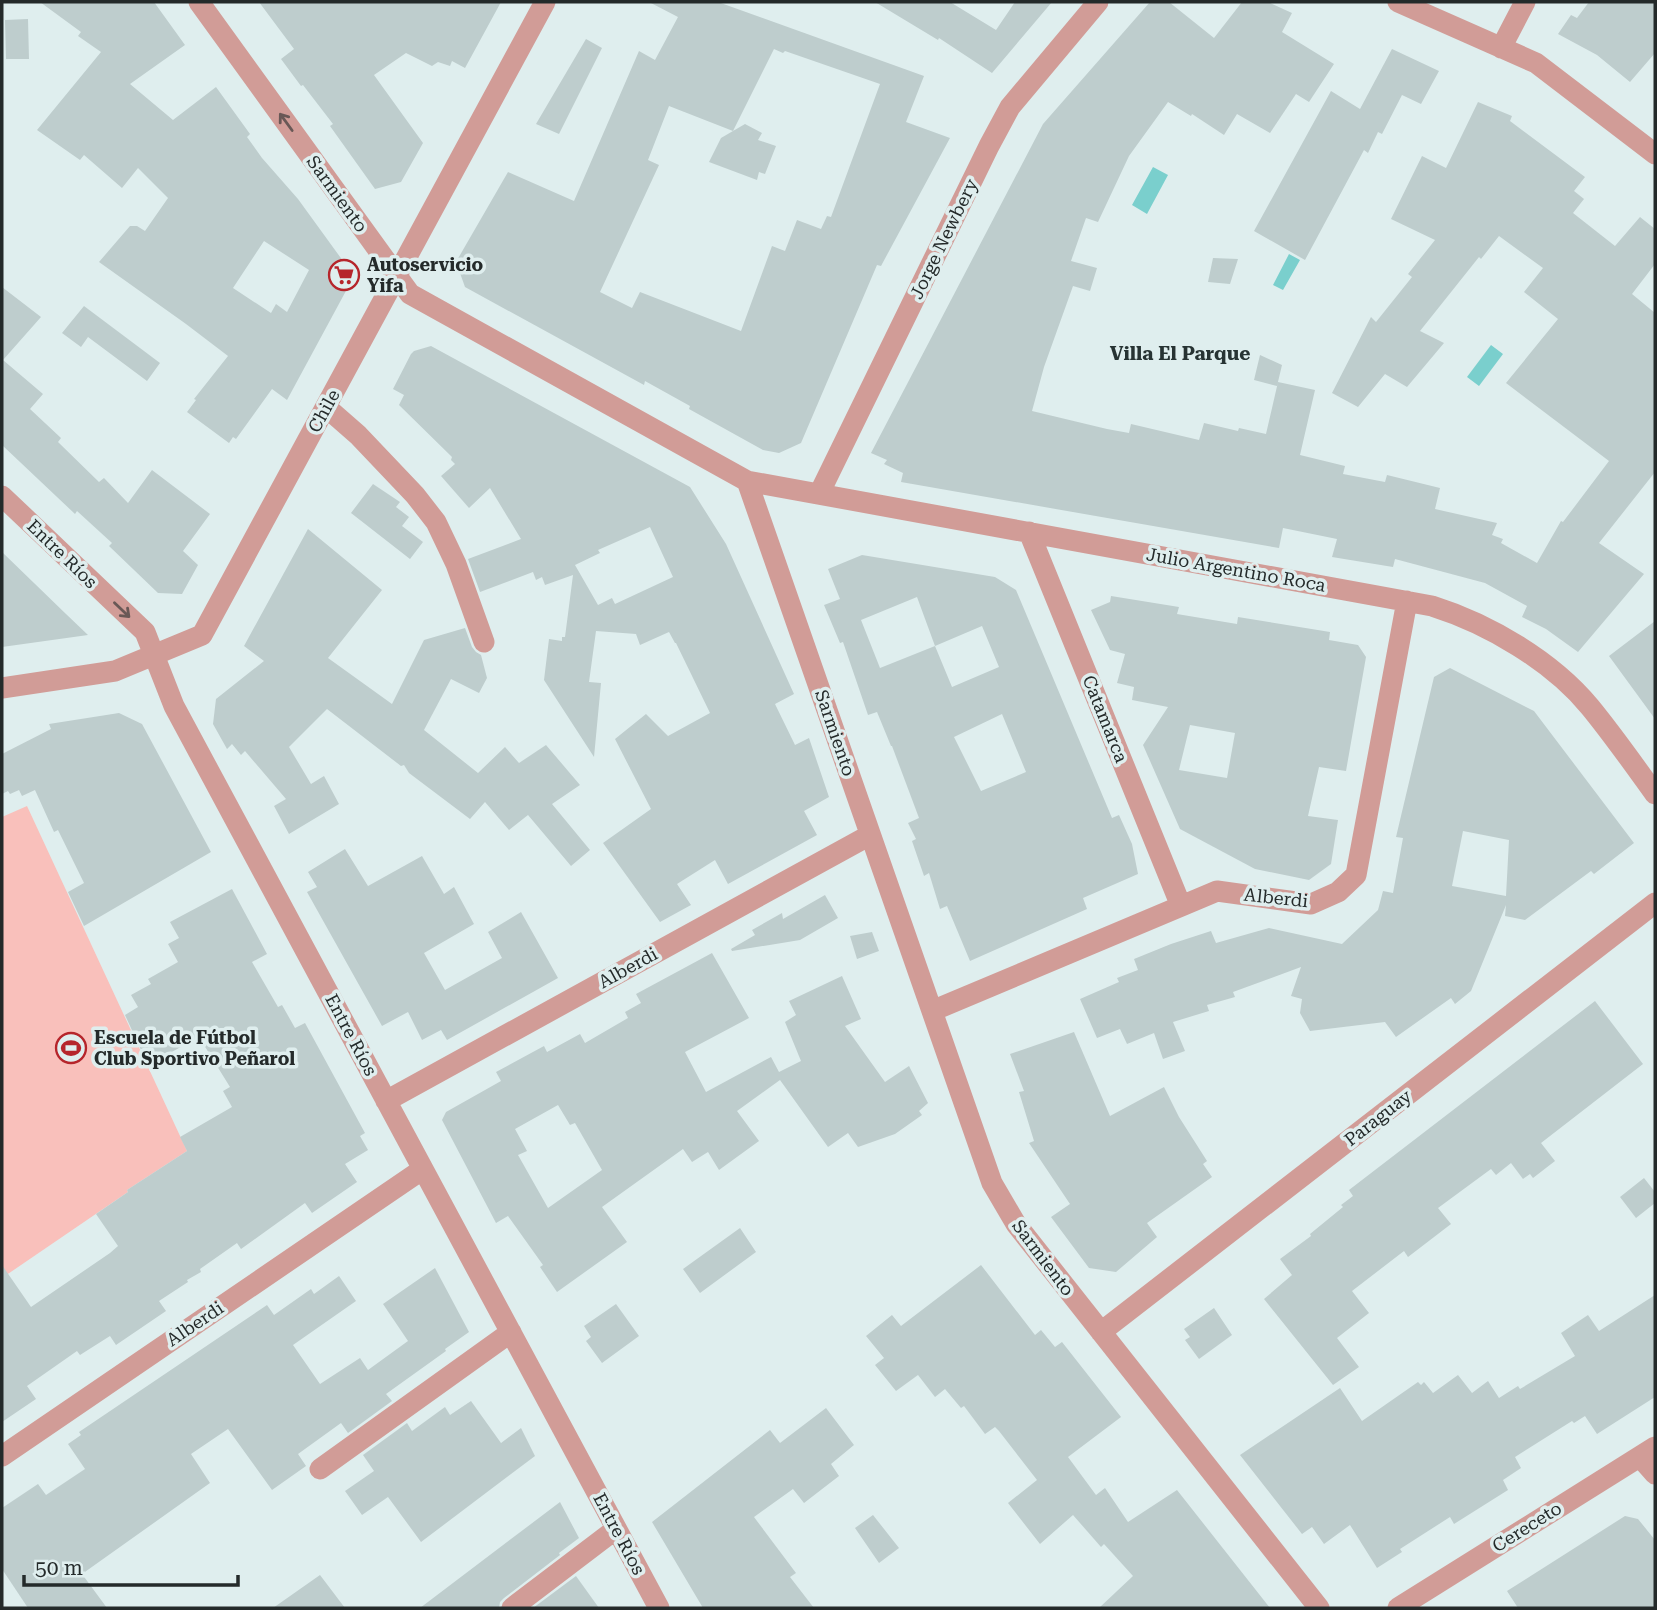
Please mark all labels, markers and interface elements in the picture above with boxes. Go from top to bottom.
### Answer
one-way arrow [279,113,293,132]
street label: Sarmiento [303,151,372,236]
street label: Jorge Newbery [905,175,982,302]
place label: Autoservicio Yifa [367,254,483,296]
supermarket icon: Autoservicio Yifa [327,258,361,292]
district label: Villa El Parque [1110,342,1250,365]
street label: Chile [303,386,344,436]
street label: Entre Ríos [23,515,102,592]
street label: Julio Argentino Roca [1145,543,1328,596]
one-way arrow [113,602,130,619]
street label: Catamarca [1078,672,1133,766]
street label: Sarmiento [811,687,860,779]
street label: Alberdi [1243,884,1309,911]
street label: Alberdi [595,943,661,992]
street label: Entre Ríos [321,990,382,1079]
place label: Escuela de Fútbol Club Sportivo Peñarol [94,1027,295,1069]
sports icon: Escuela de Fútbol Club Sportivo Peñarol [54,1031,88,1065]
street label: Paraguay [1340,1085,1416,1150]
street label: Sarmiento [1008,1216,1079,1300]
street label: Alberdi [162,1297,228,1350]
street label: Entre Ríos [589,1489,650,1578]
street label: Cereceto [1488,1497,1565,1556]
scale bar [24,1544,238,1588]
text: 50 m [35,1556,83,1580]

